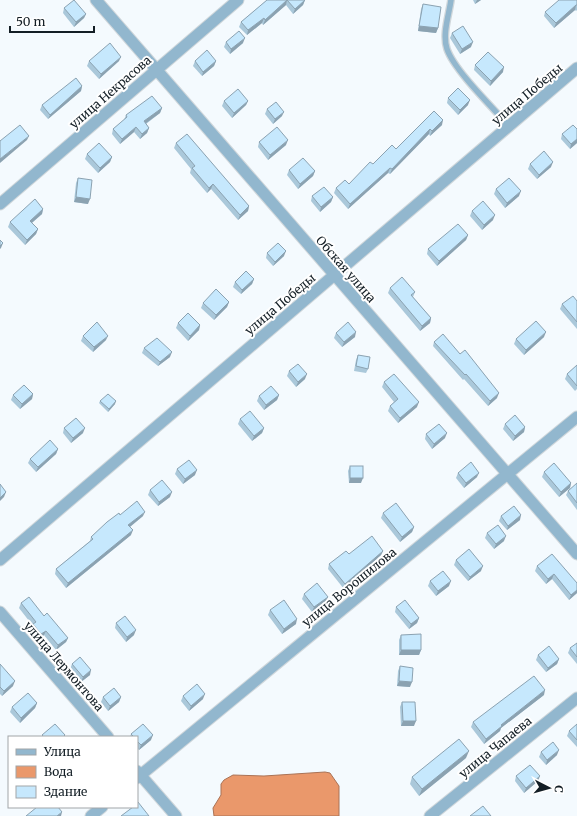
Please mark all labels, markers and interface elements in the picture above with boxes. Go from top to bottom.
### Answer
scale bar [10,8,94,34]
text: 50 m [16,14,45,29]
street label: улица Некрасова [66,52,154,132]
street label: улица Победы [489,60,565,128]
street label: Обская улица [313,233,379,306]
street label: улица Победы [242,270,318,338]
street label: улица Ворошилова [299,544,400,630]
street label: улица Лермонтова [21,618,107,714]
street label: улица Чапаева [456,713,535,781]
legend [8,736,138,808]
text: Улица [43,744,81,759]
text: Вода [44,764,74,779]
north arrow [529,768,569,808]
text: Здание [44,784,87,799]
text: С [552,785,566,793]

